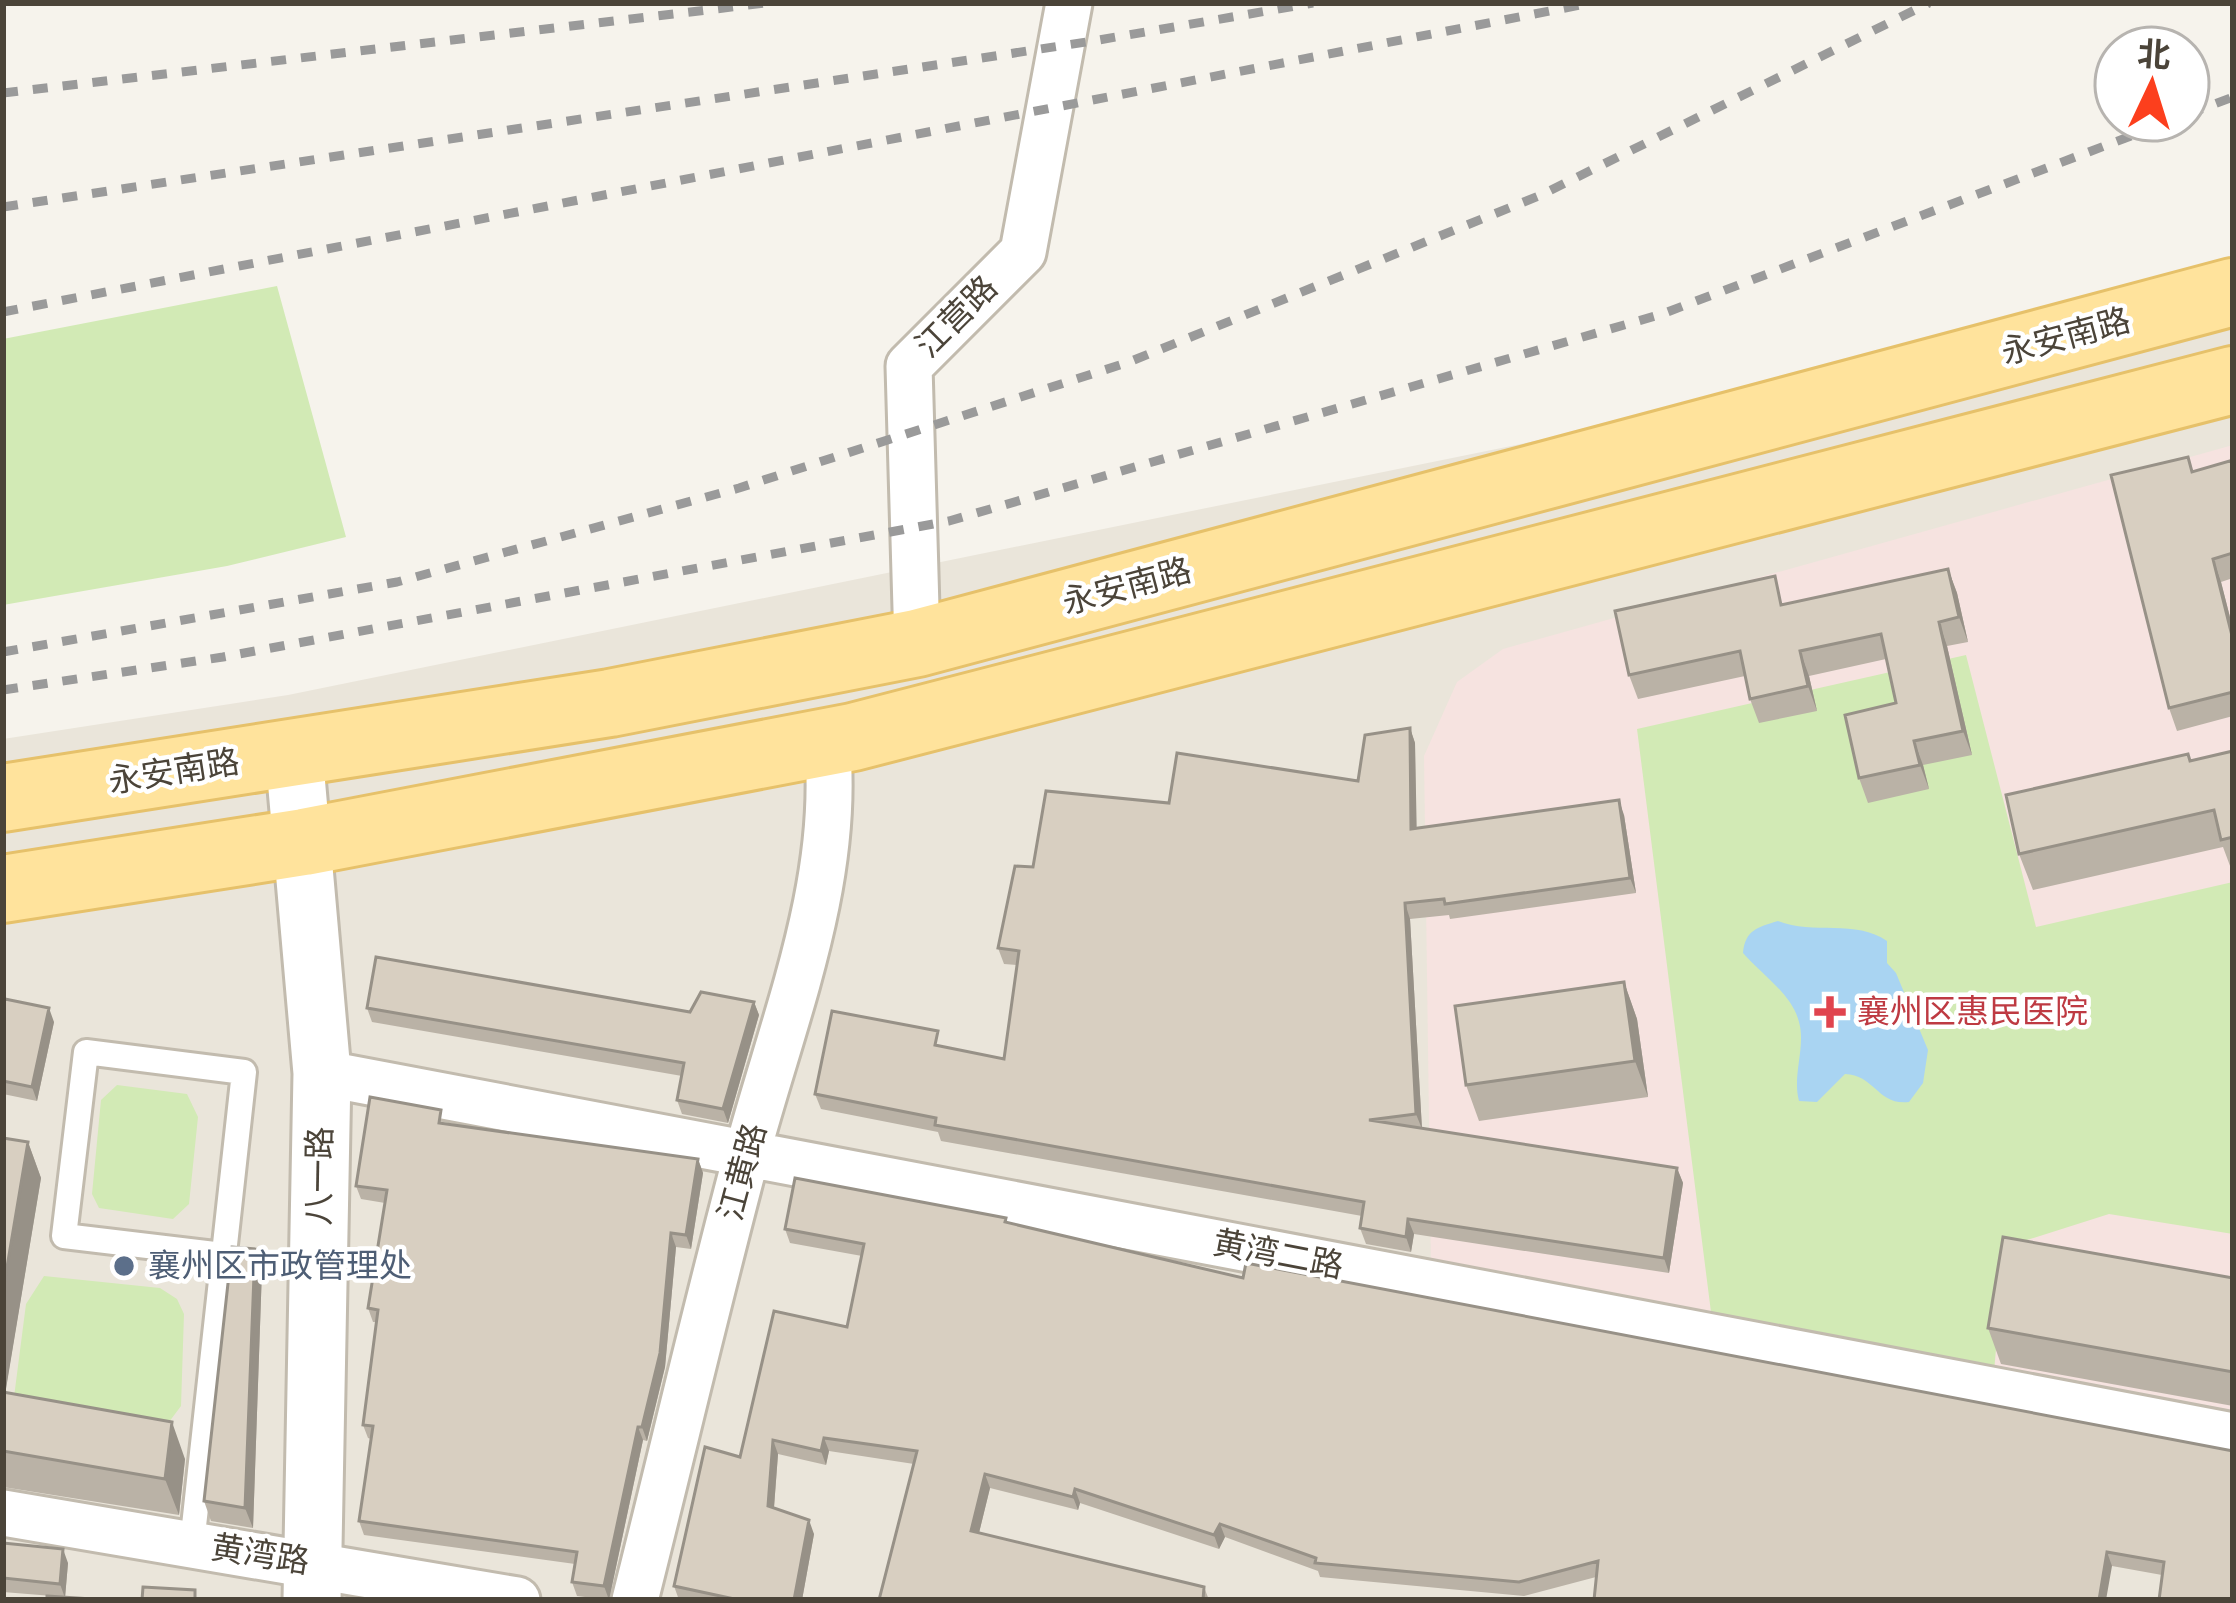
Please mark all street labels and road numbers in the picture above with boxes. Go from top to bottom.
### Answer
street label: 江营路 [908,268,1006,366]
street label: 永安南路 [1997,300,2135,374]
street label: 永安南路 [1058,550,1196,624]
street label: 永安南路 [106,741,242,803]
street label: 江黄路 [710,1119,776,1225]
street label: 八一路 [299,1126,341,1226]
street label: 黄湾二路 [1209,1222,1347,1288]
street label: 黄湾路 [208,1527,312,1583]

